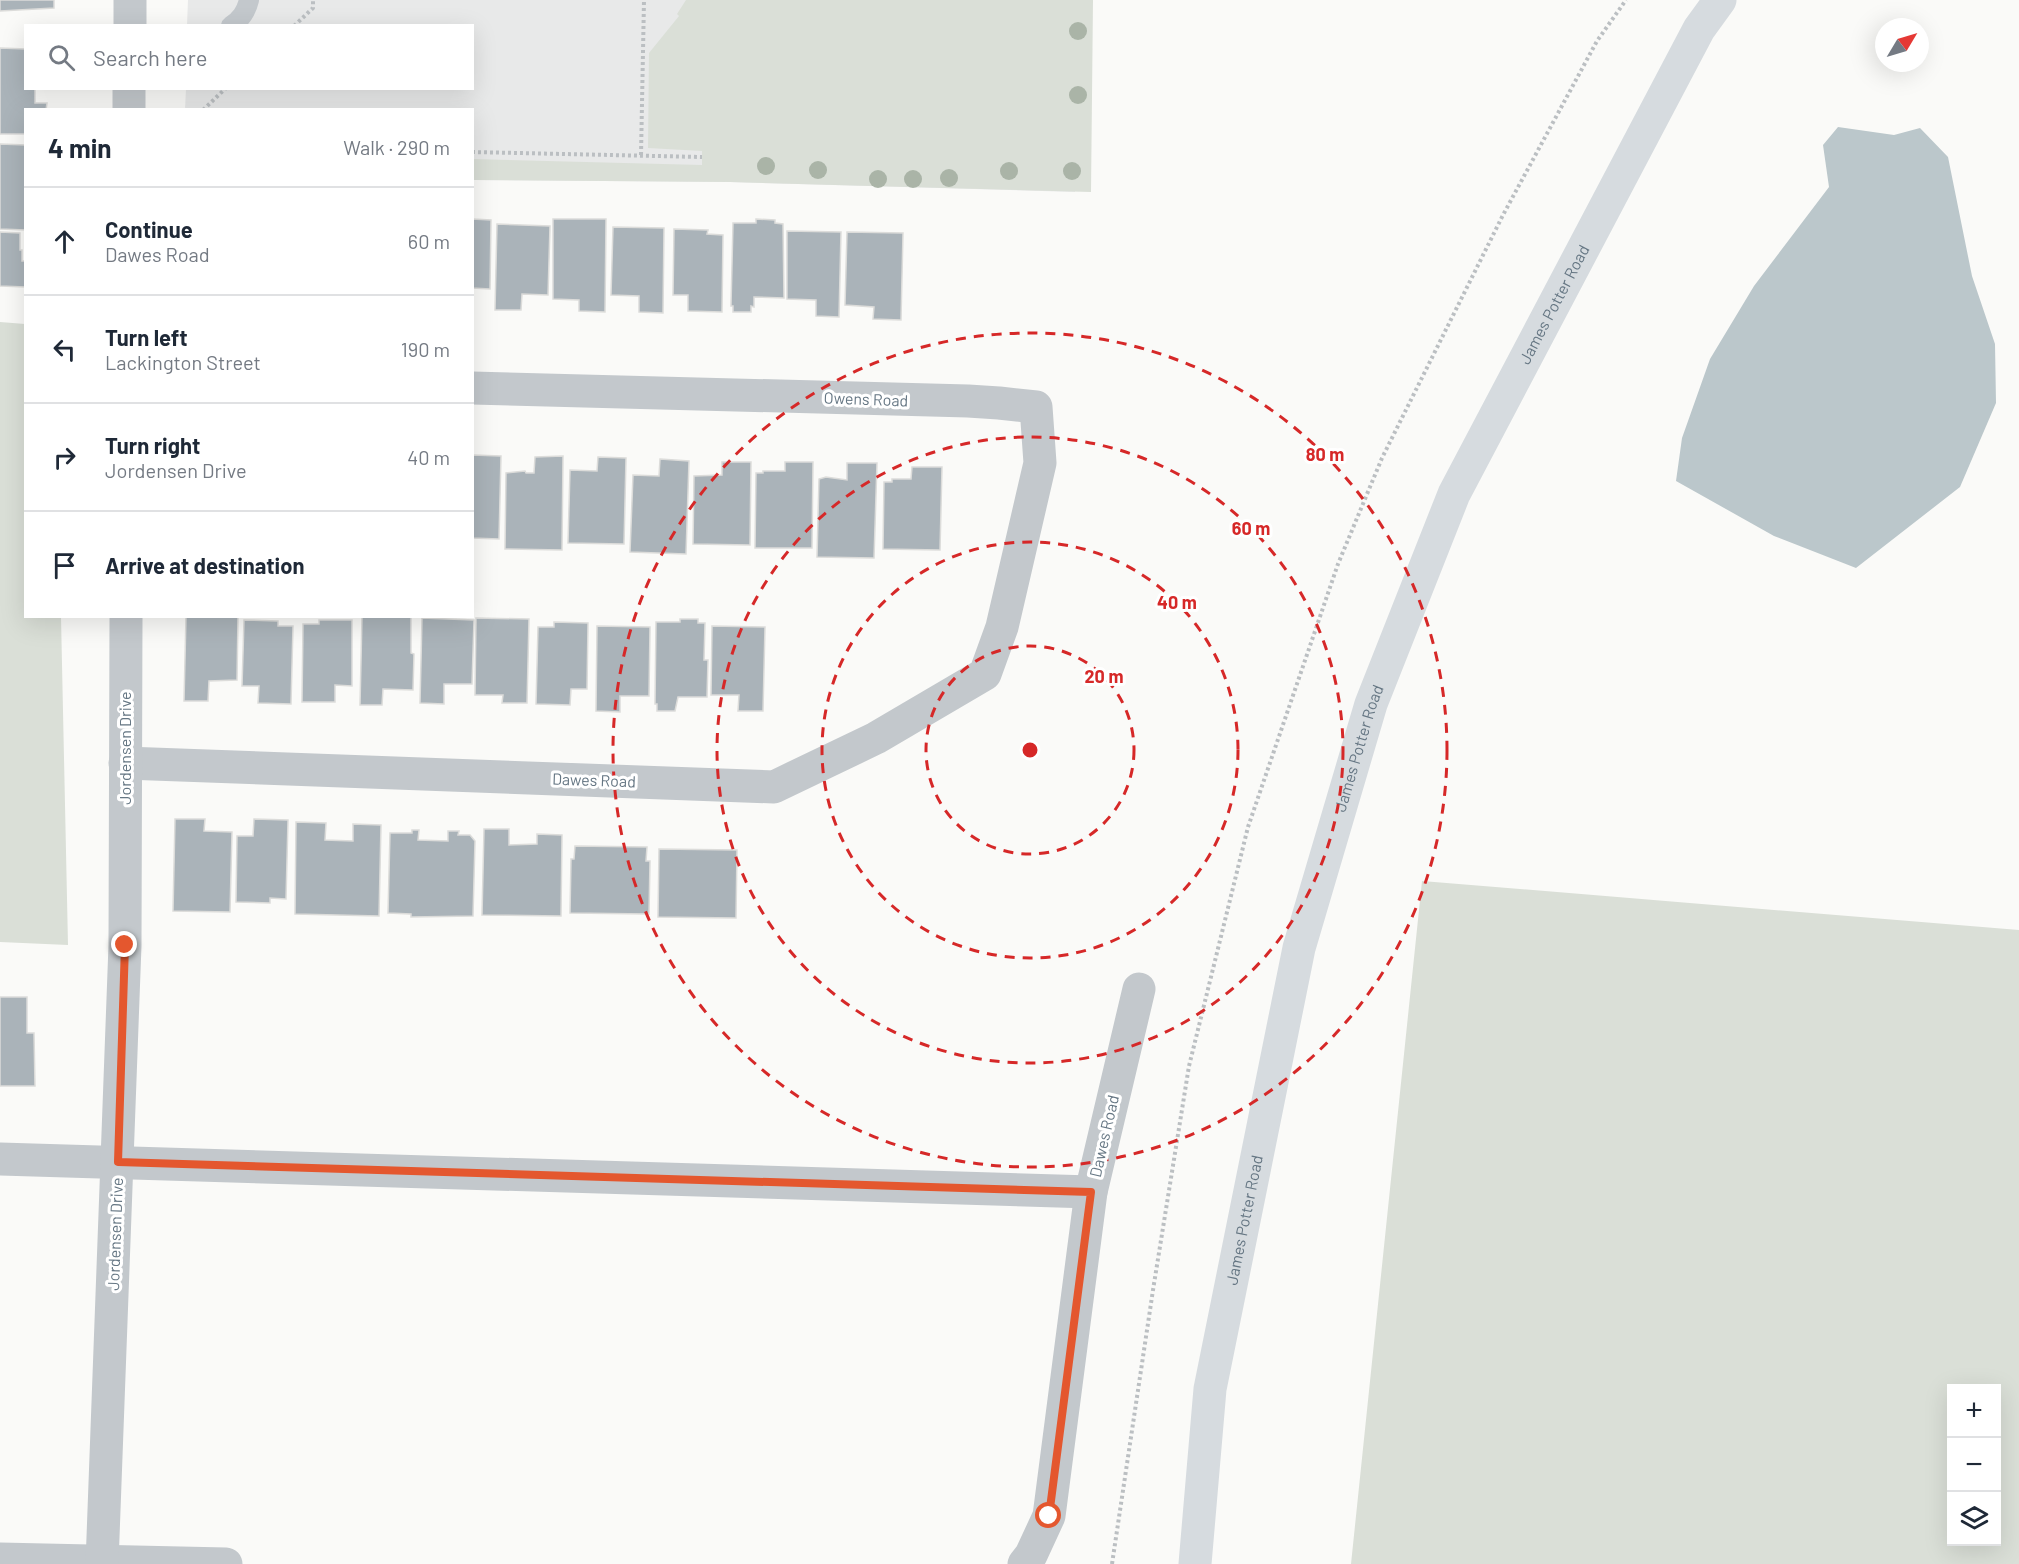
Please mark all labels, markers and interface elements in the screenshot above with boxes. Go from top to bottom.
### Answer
north arrow [1875,18,1929,72]
search box [24,24,474,90]
icon: search [45,41,78,74]
text: Search here [93,44,207,70]
text: 4 min [48,132,112,163]
text: Walk · 290 m [343,135,450,159]
text: Continue [105,216,193,242]
icon: ahead [48,225,81,258]
text: 60 m [408,229,450,253]
street label: James Potter Road [1514,241,1593,367]
text: Dawes Road [105,242,210,266]
text: Turn left [105,324,188,350]
icon: left [48,333,81,366]
text: 190 m [401,337,450,361]
text: Lackington Street [105,350,261,374]
street label: Owens Road [823,388,909,409]
text: Turn right [105,432,200,458]
icon: right [48,441,81,474]
text: 80 m [1306,443,1344,465]
text: 40 m [407,445,450,469]
text: Jordensen Drive [105,458,247,482]
text: 60 m [1232,517,1270,539]
icon: arrive [48,549,81,582]
text: Arrive at destination [105,552,304,578]
text: 40 m [1157,591,1197,613]
text: 20 m [1085,665,1123,687]
street label: James Potter Road [1330,682,1387,814]
street label: Jordensen Drive [115,691,134,805]
centre of rings [1020,740,1040,760]
street label: Dawes Road [552,769,636,790]
route end [111,931,137,957]
street label: Dawes Road [1085,1093,1122,1179]
street label: James Potter Road [1221,1153,1266,1287]
street label: Jordensen Drive [103,1177,126,1291]
map controls [1947,1384,2001,1546]
button: + [1947,1384,2001,1438]
button: − [1947,1438,2001,1492]
button: layers [1947,1492,2001,1546]
route start [1035,1502,1061,1528]

